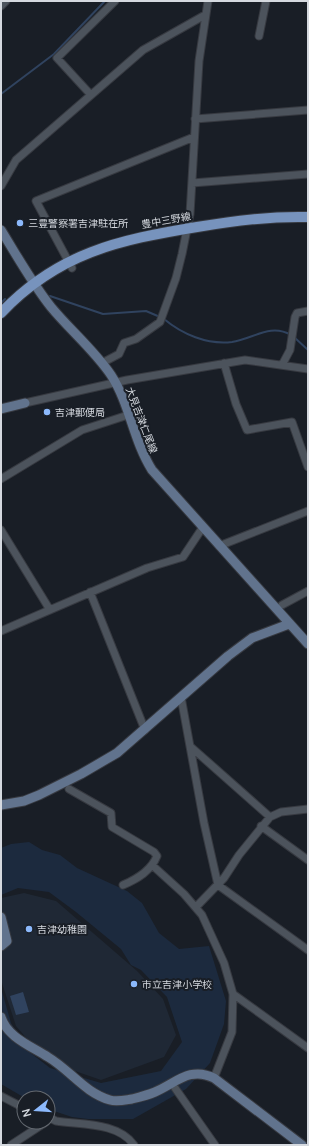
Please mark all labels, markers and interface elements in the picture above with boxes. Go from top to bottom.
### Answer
street label: 豊中三野線 [140,209,192,231]
place label: 三豊警察署吉津駐在所 [28,216,128,230]
marker: 三豊警察署吉津駐在所 [15,218,25,228]
street label: 大見吉津仁尾線 [123,385,161,455]
place label: 吉津郵便局 [55,405,105,419]
marker: 吉津郵便局 [42,407,52,417]
place label: 吉津幼稚園 [37,922,87,936]
marker: 吉津幼稚園 [24,924,34,934]
place label: 市立吉津小学校 [142,977,212,991]
marker: 市立吉津小学校 [129,979,139,989]
north arrow [16,1090,56,1130]
text: N [18,1107,34,1119]

